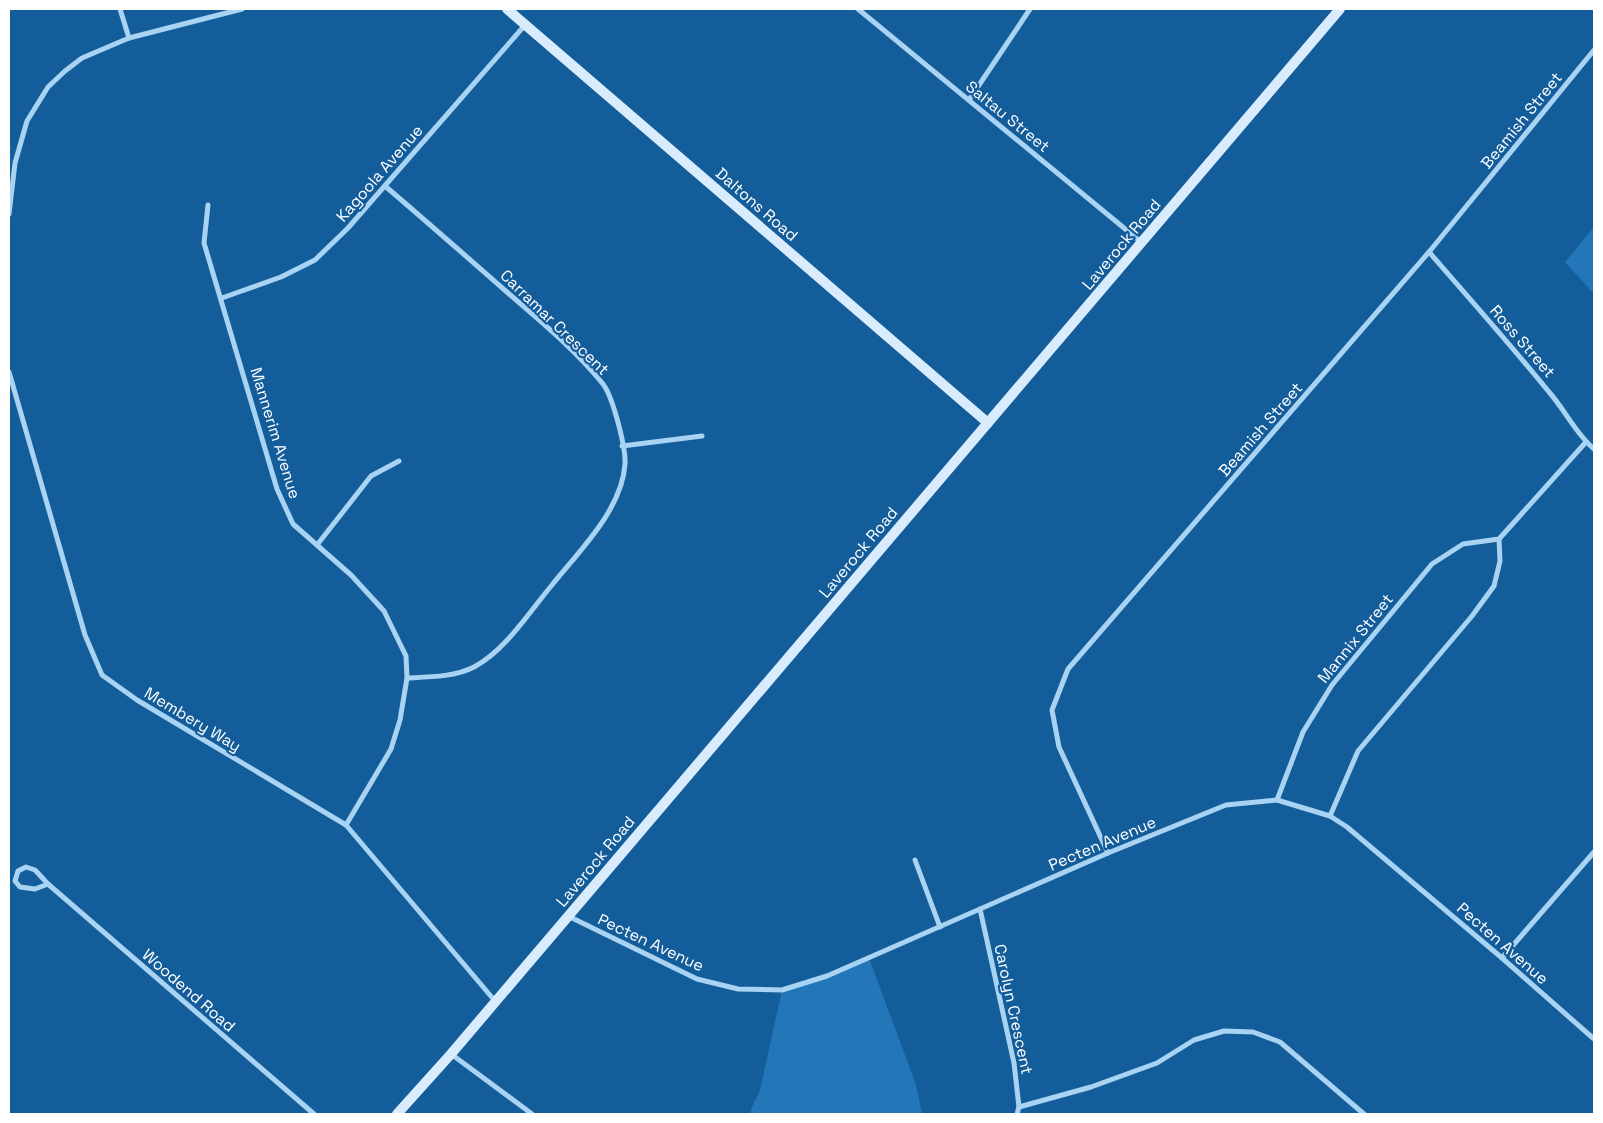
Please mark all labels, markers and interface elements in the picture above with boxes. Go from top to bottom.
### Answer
street label: Beamish Street [1476,68,1567,173]
street label: Saltau Street [961,76,1054,157]
street label: Kagoola Avenue [331,120,427,226]
street label: Daltons Road [711,163,802,246]
street label: Laverock Road [1077,194,1166,294]
street label: Carramar Crescent [496,265,614,380]
street label: Ross Street [1485,301,1560,382]
street label: Mannerim Avenue [246,365,305,501]
street label: Beamish Street [1214,378,1307,481]
street label: Laverock Road [814,502,903,602]
street label: Mannix Street [1313,589,1398,687]
street label: Membery Way [140,682,245,757]
street label: Laverock Road [551,811,640,911]
street label: Pecten Avenue [1045,811,1159,876]
street label: Pecten Avenue [1452,898,1553,989]
street label: Pecten Avenue [594,909,707,976]
street label: Carolyn Crescent [989,942,1038,1076]
street label: Woodend Road [138,944,240,1037]

